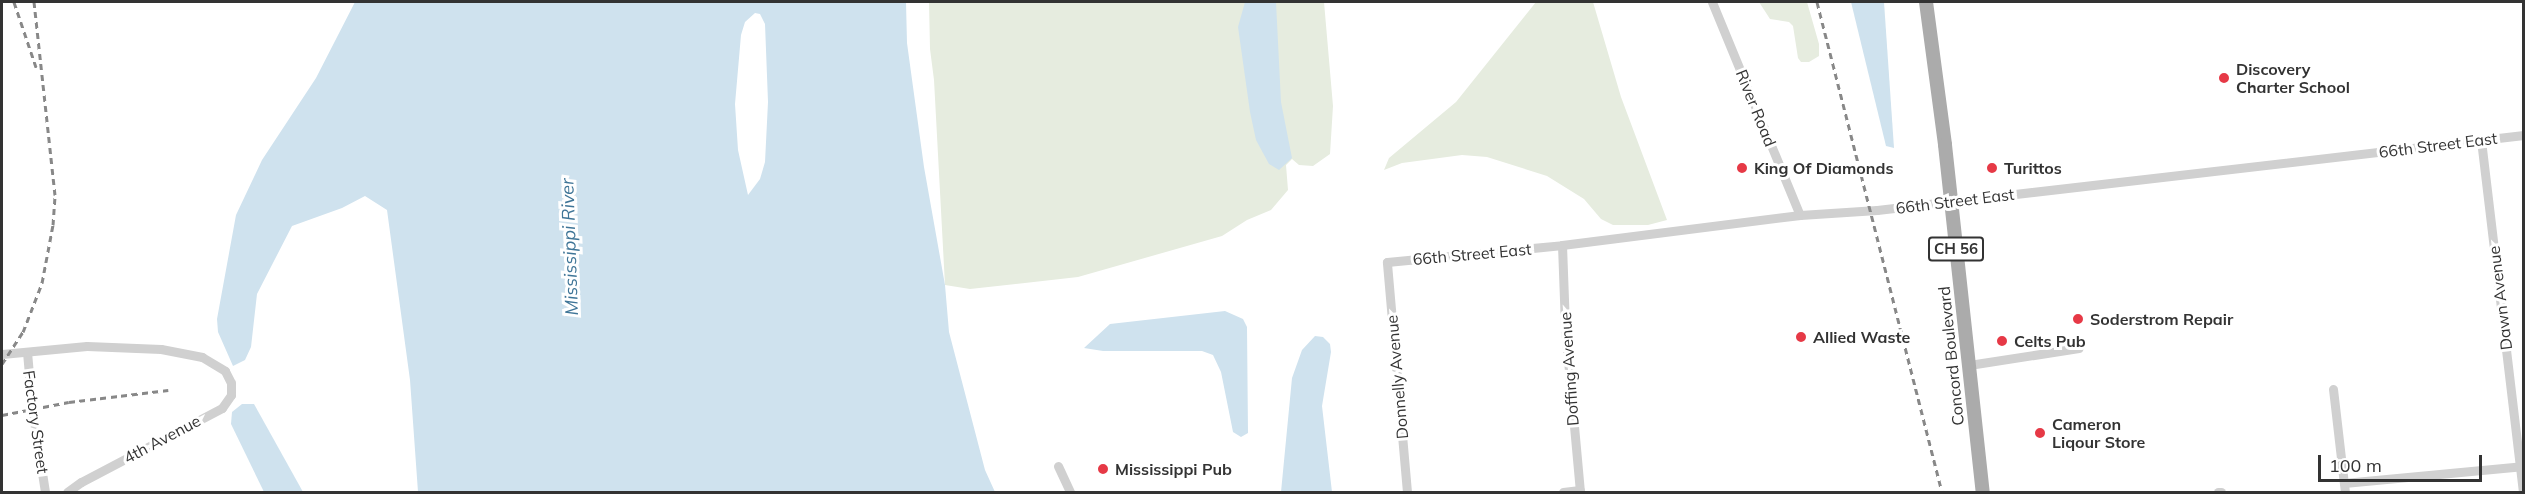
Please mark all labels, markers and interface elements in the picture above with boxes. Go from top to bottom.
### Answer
place label: Discovery Charter School [2236,59,2350,97]
street label: River Road [1732,67,1780,149]
marker: Discovery Charter School [2217,71,2231,85]
street label: 66th Street East [2378,128,2498,162]
place label: King Of Diamonds [1754,158,1893,178]
place label: Turittos [2004,158,2062,178]
marker: King Of Diamonds [1735,161,1749,175]
marker: Turittos [1985,161,1999,175]
water label: Mississippi River [557,178,583,316]
street label: 66th Street East [1895,184,2015,218]
road number: CH 56 [1928,237,1984,261]
street label: 66th Street East [1412,239,1532,269]
street label: Dawn Avenue [2484,245,2516,351]
street label: Concord Boulevard [1934,285,1968,427]
place label: Soderstrom Repair [2090,309,2233,329]
street label: Doffing Avenue [1555,311,1583,427]
marker: Soderstrom Repair [2071,312,2085,326]
street label: Donnelly Avenue [1382,314,1412,440]
place label: Allied Waste [1813,327,1910,347]
marker: Allied Waste [1794,330,1808,344]
place label: Celts Pub [2014,331,2086,351]
marker: Celts Pub [1995,334,2009,348]
street label: Factory Street [19,369,53,475]
street label: 4th Avenue [120,411,204,467]
place label: Cameron Liqour Store [2052,414,2145,452]
marker: Cameron Liqour Store [2033,426,2047,440]
scale bar [2321,443,2484,481]
text: 100 m [2329,454,2382,477]
place label: Mississippi Pub [1115,459,1232,479]
marker: Mississippi Pub [1096,462,1110,476]

